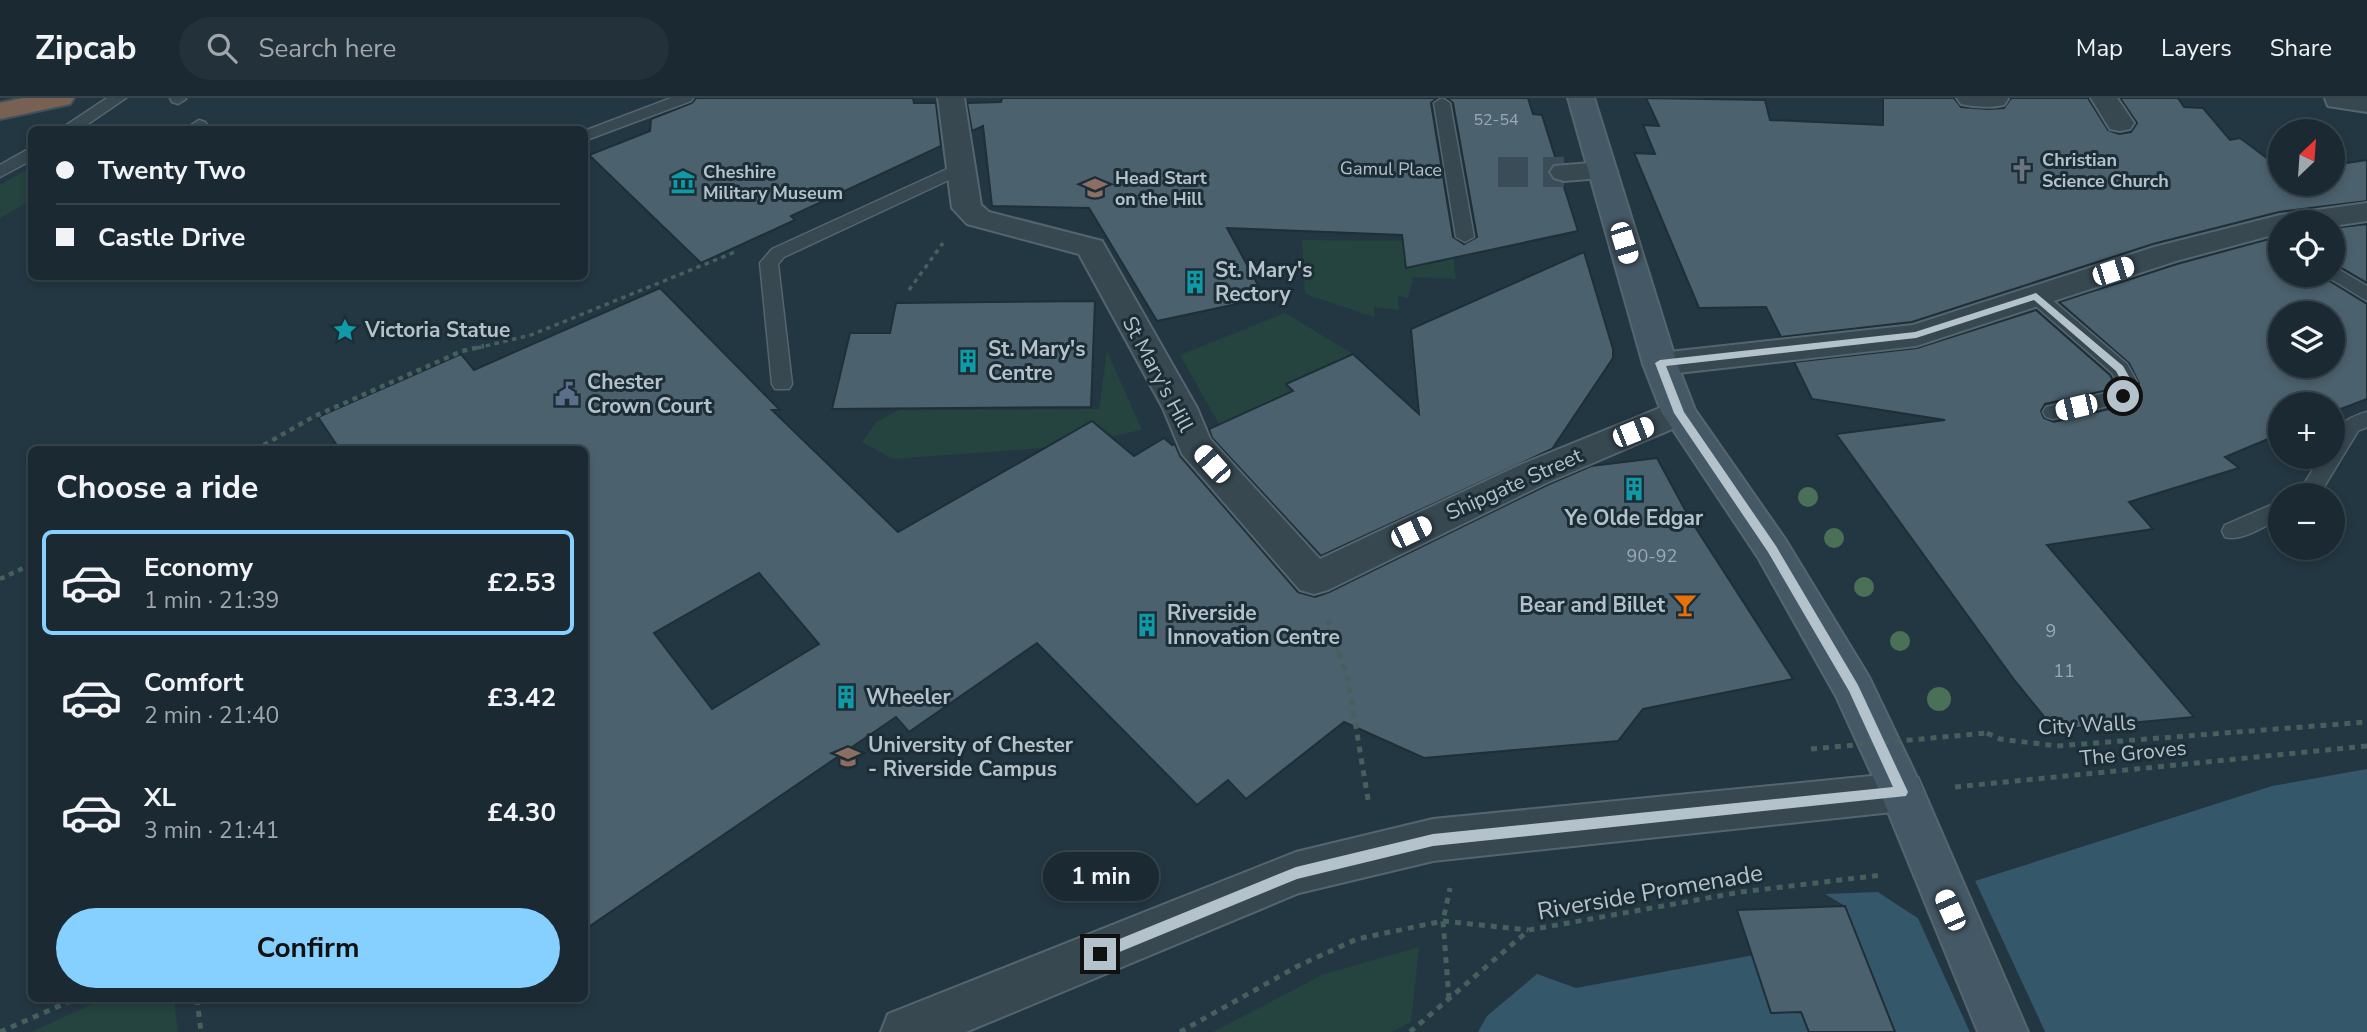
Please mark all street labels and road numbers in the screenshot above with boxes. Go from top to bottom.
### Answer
street label: Gamul Place [1340,156,1442,182]
street label: St Mary's Hill [1116,311,1201,437]
street label: Shipgate Street [1441,441,1587,527]
street label: City Walls [2037,708,2137,742]
street label: The Groves [2078,733,2188,773]
street label: Riverside Promenade [1535,856,1765,928]

